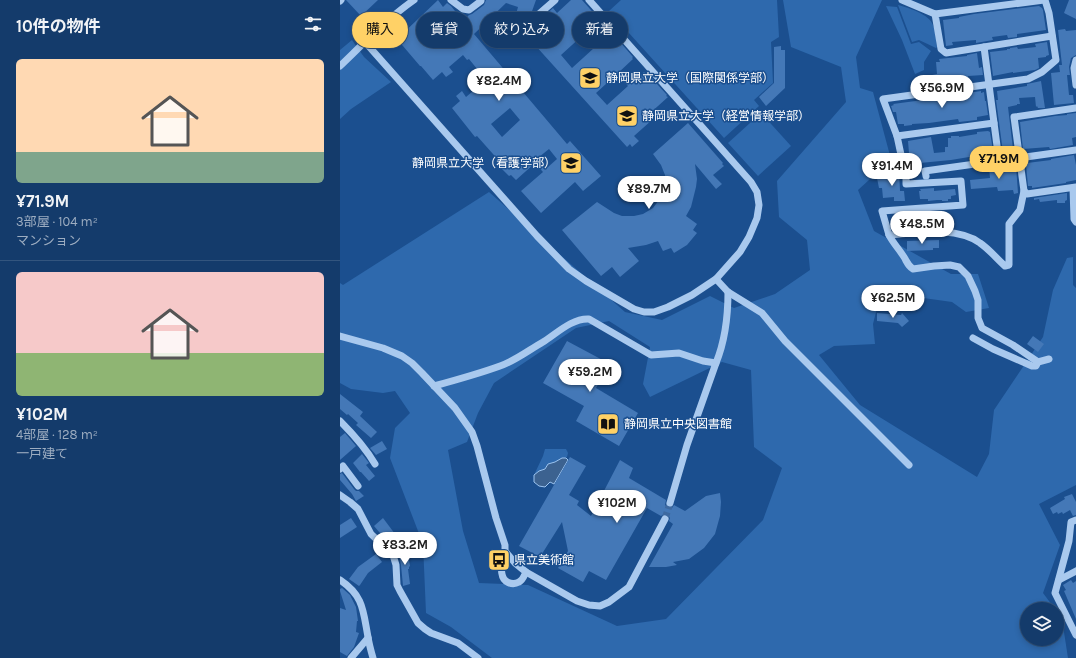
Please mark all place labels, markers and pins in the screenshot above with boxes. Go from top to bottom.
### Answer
school or university icon: 静岡県立大学（国際関係学部） [577,65,603,91]
pin: ¥82.4M [466,68,532,102]
place label: 静岡県立大学（国際関係学部） [606,71,774,85]
pin: ¥56.9M [909,75,975,109]
school or university icon: 静岡県立大学（経営情報学部） [614,103,640,129]
place label: 静岡県立大学（経営情報学部） [642,109,810,123]
pin: ¥71.9M [966,146,1032,180]
school or university icon: 静岡県立大学（看護学部） [558,150,584,176]
pin: ¥91.4M [859,153,925,187]
place label: 静岡県立大学（看護学部） [412,156,556,170]
pin: ¥89.7M [616,176,682,210]
pin: ¥48.5M [889,211,955,245]
pin: ¥62.5M [860,285,926,319]
pin: ¥59.2M [557,359,623,393]
library icon: 静岡県立中央図書館 [595,411,621,437]
place label: 静岡県立中央図書館 [624,417,732,431]
pin: ¥102M [589,490,645,524]
pin: ¥83.2M [372,532,438,566]
bus stop icon: 県立美術館 [486,547,512,573]
place label: 県立美術館 [514,553,574,567]

